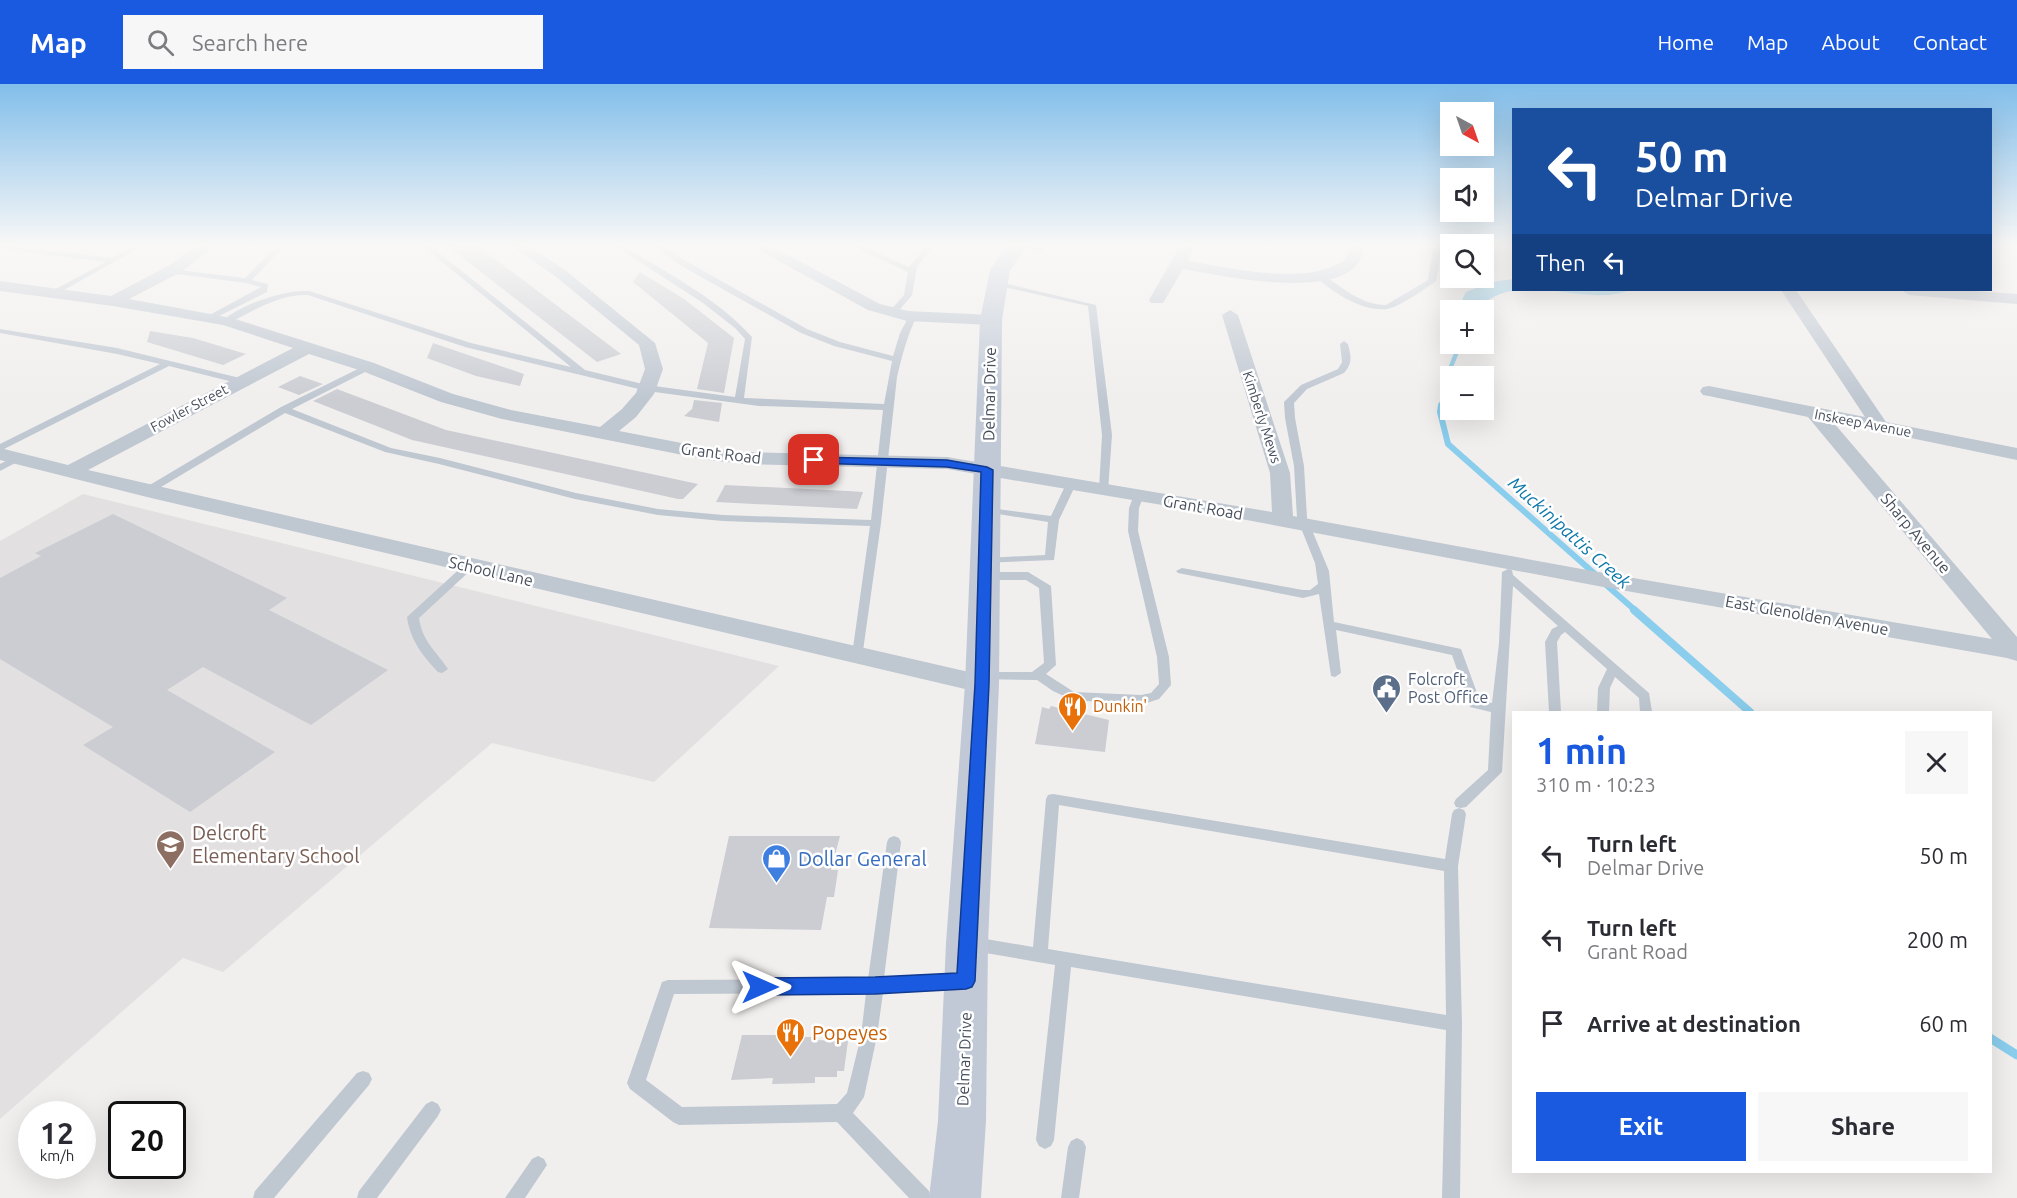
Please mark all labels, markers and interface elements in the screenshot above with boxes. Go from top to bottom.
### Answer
search box [123,15,543,69]
icon: search [144,26,177,59]
text: Map [30,27,87,58]
text: Search here [192,30,308,55]
text: Home [1657,30,1714,54]
text: Map [1747,30,1788,54]
text: About [1821,30,1880,54]
text: Contact [1913,30,1987,54]
north arrow [1440,102,1494,156]
map controls [1440,102,1494,420]
icon: left [1536,132,1614,210]
text: 50 m [1635,133,1729,180]
button: sound [1440,168,1494,222]
text: Delmar Drive [1635,182,1793,212]
button: search [1440,234,1494,288]
icon: left [1598,246,1631,279]
text: Then [1536,250,1586,275]
button: + [1440,300,1494,354]
street label: Delmar Drive [979,347,999,441]
button: − [1440,366,1494,420]
street label: Kimberly Mews [1240,369,1284,465]
street label: Fowler Street [148,381,231,435]
street label: Inskeep Avenue [1813,406,1913,440]
pin [788,434,839,485]
street label: Grant Road [680,439,762,467]
icon: arrive [797,443,830,476]
water label: Muckinipattis Creek [1505,472,1636,592]
street label: Sharp Avenue [1877,489,1955,577]
street label: Grant Road [1162,491,1244,523]
street label: School Lane [447,553,535,589]
street label: East Glenolden Avenue [1724,592,1890,638]
place label: Folcroft Post Office [1408,670,1488,706]
public building icon: Folcroft Post Office [1371,672,1403,714]
restaurant icon: Dunkin' [1056,690,1088,732]
place label: Dunkin' [1093,697,1147,715]
text: 1 min [1536,730,1627,771]
button: close [1905,731,1968,794]
text: 310 m · 10:23 [1536,773,1656,796]
place label: Delcroft Elementary School [192,821,359,867]
school or university icon: Delcroft Elementary School [155,828,187,870]
text: Turn left [1587,831,1677,856]
icon: left [1536,839,1569,872]
shop icon: Dollar General [761,842,793,884]
text: 50 m [1919,843,1968,868]
place label: Dollar General [798,847,927,870]
text: Delmar Drive [1587,856,1704,879]
text: Turn left [1587,915,1677,940]
icon: left [1536,923,1569,956]
text: 200 m [1907,927,1968,952]
text: Grant Road [1587,940,1688,963]
position arrow [728,955,792,1019]
icon: arrive [1536,1007,1569,1040]
text: Arrive at destination [1587,1011,1801,1036]
text: 60 m [1919,1011,1968,1036]
street label: Delmar Drive [953,1012,975,1106]
restaurant icon: Popeyes [775,1016,807,1058]
place label: Popeyes [812,1021,888,1044]
button: Exit [1536,1092,1746,1161]
button: Share [1758,1092,1968,1161]
speed limit sign: 20 [108,1101,186,1179]
text: 12 [40,1116,74,1150]
text: km/h [40,1147,74,1164]

